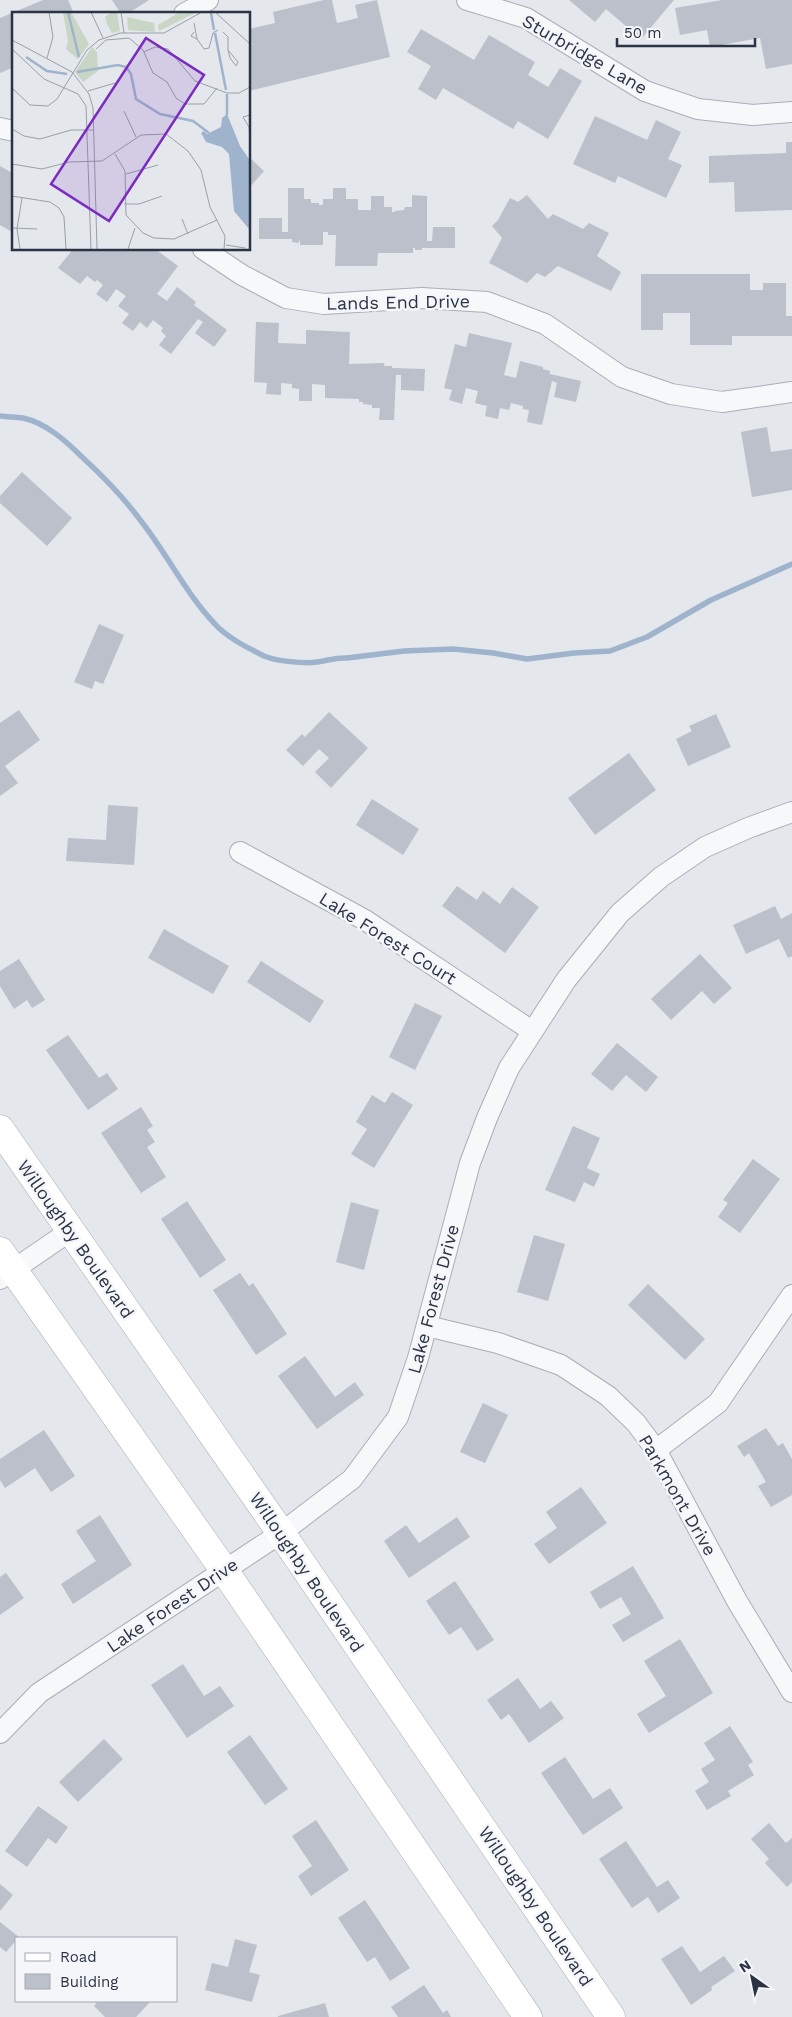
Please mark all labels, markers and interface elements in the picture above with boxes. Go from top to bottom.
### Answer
street label: Sturbridge Lane [519,10,651,98]
inset map [12,12,250,250]
scale bar [617,15,754,47]
text: 50 m [624,24,661,42]
street label: Lands End Drive [326,290,470,314]
street label: Lake Forest Court [316,887,461,989]
street label: Willoughby Boulevard [13,1156,139,1322]
street label: Lake Forest Drive [403,1222,463,1376]
street label: Parkmont Drive [635,1431,721,1559]
street label: Willoughby Boulevard [246,1488,368,1656]
street label: Lake Forest Drive [102,1553,242,1657]
street label: Willoughby Boulevard [475,1822,597,1990]
legend [15,1937,178,2002]
text: Road [60,1948,97,1966]
north arrow [727,1952,777,2002]
text: N [736,1957,754,1976]
text: Building [60,1973,118,1991]

